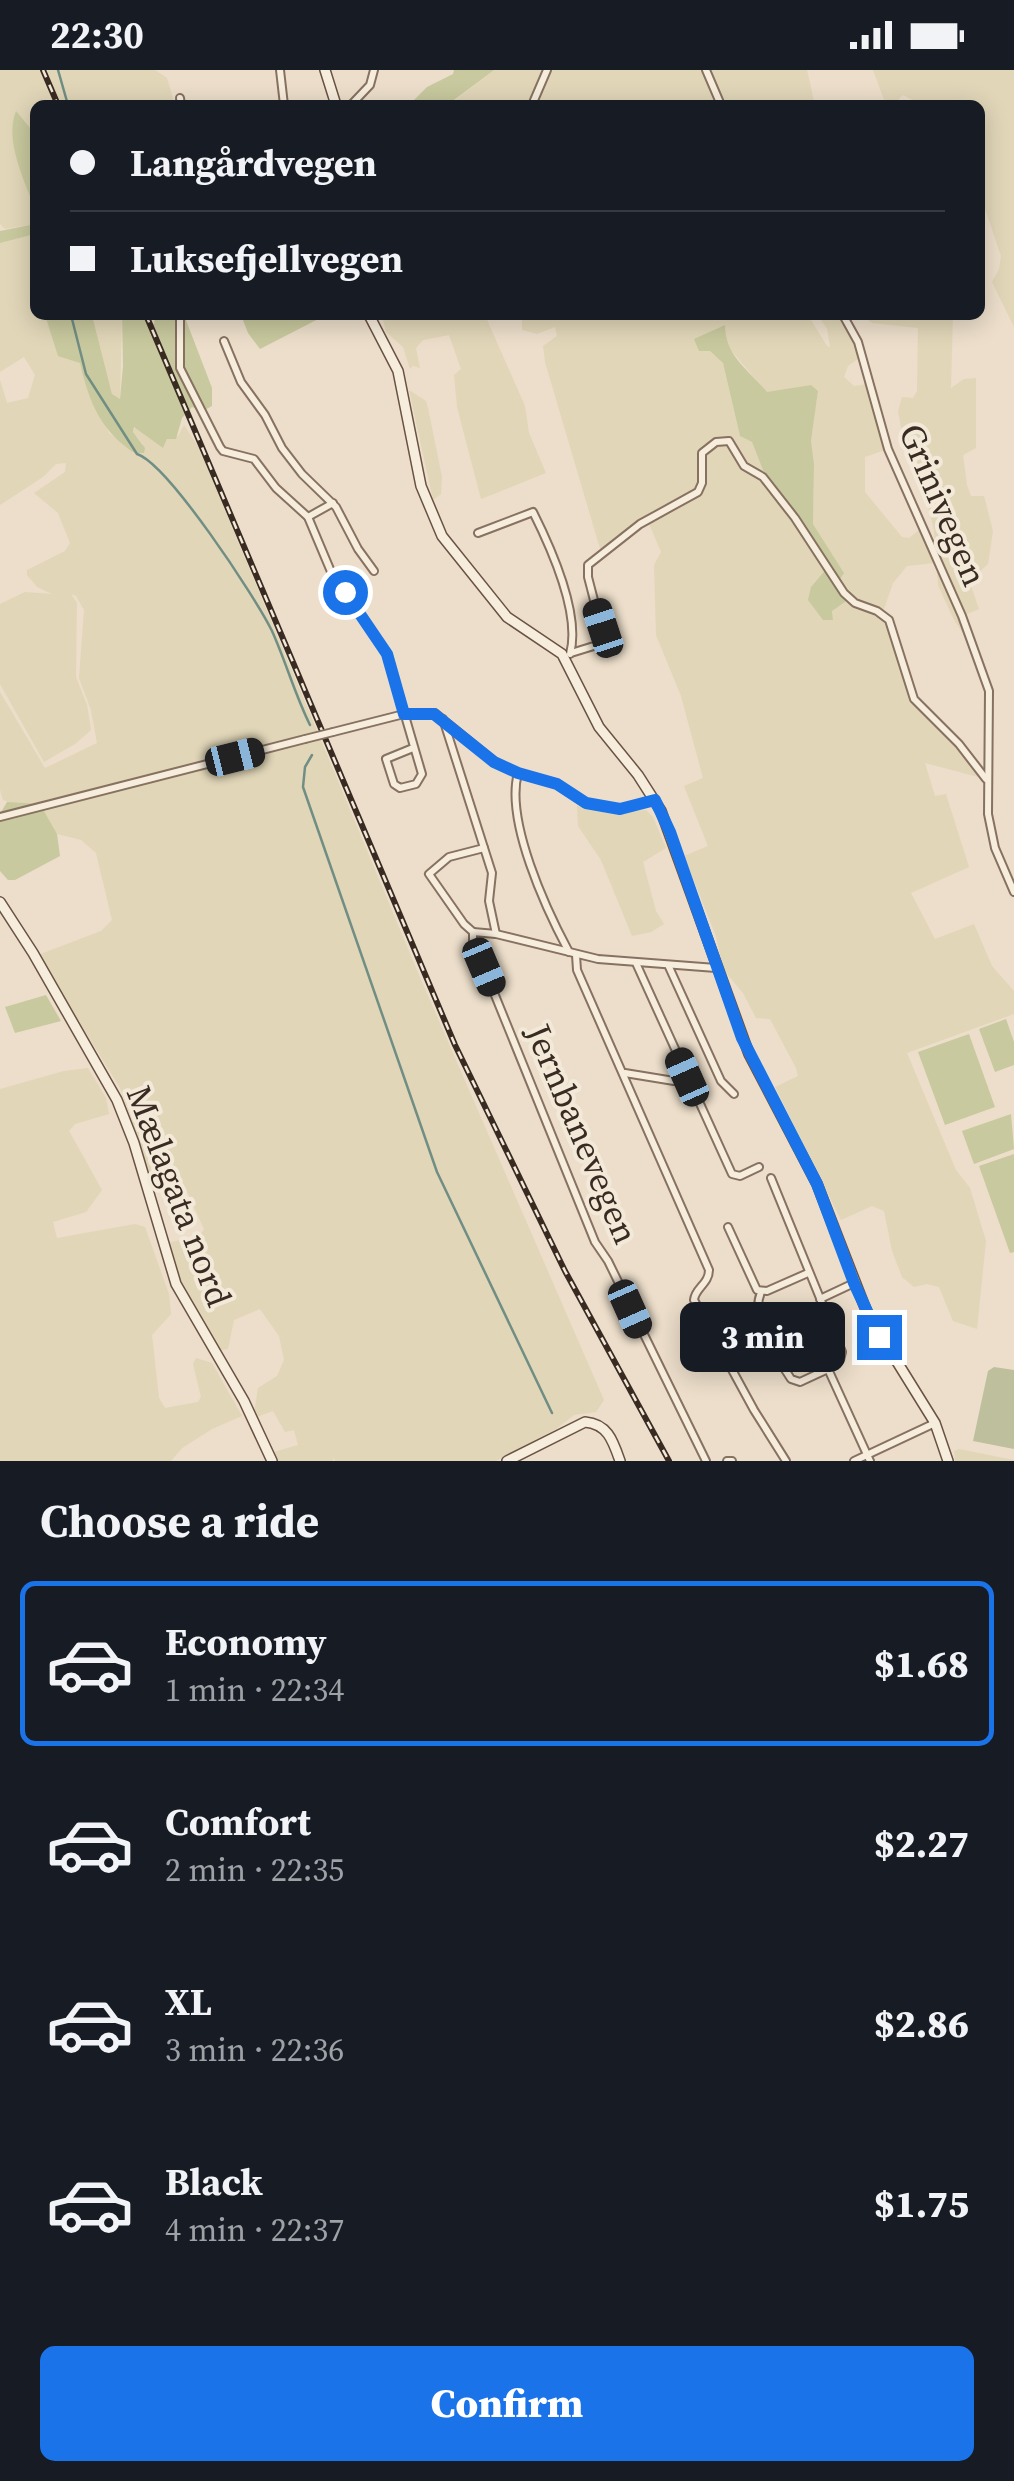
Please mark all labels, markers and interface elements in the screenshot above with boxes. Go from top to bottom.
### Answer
text: 22:30 [50,9,144,61]
text: Langårdvegen [130,137,377,189]
text: Luksefjellvegen [130,233,403,285]
street label: Grinivegen [887,417,999,593]
route start [323,570,368,615]
car [579,595,627,661]
car [202,735,268,779]
car [458,934,510,1000]
street label: Jernbanevegen [514,1016,650,1251]
car [661,1043,713,1111]
street label: Mælagata nord [115,1079,243,1313]
car [604,1275,656,1343]
callout: 3 min [679,1302,844,1372]
text: 3 min [721,1315,804,1359]
route end [857,1315,902,1360]
text: Choose a ride [40,1490,319,1552]
text: Economy [165,1616,327,1668]
icon: car [45,1619,135,1709]
text: $1.68 [874,1638,969,1690]
text: 1 min · 22:34 [165,1668,344,1712]
text: Comfort [165,1796,311,1848]
icon: car [45,1799,135,1889]
text: $2.27 [874,1818,969,1870]
text: 2 min · 22:35 [165,1848,344,1892]
text: XL [165,1976,212,2028]
icon: car [45,1979,135,2069]
text: $2.86 [874,1998,969,2050]
text: 3 min · 22:36 [165,2028,344,2072]
text: Black [165,2156,263,2208]
icon: car [45,2159,135,2249]
text: $1.75 [874,2178,969,2230]
text: 4 min · 22:37 [165,2208,344,2252]
button: Confirm [40,2346,974,2461]

